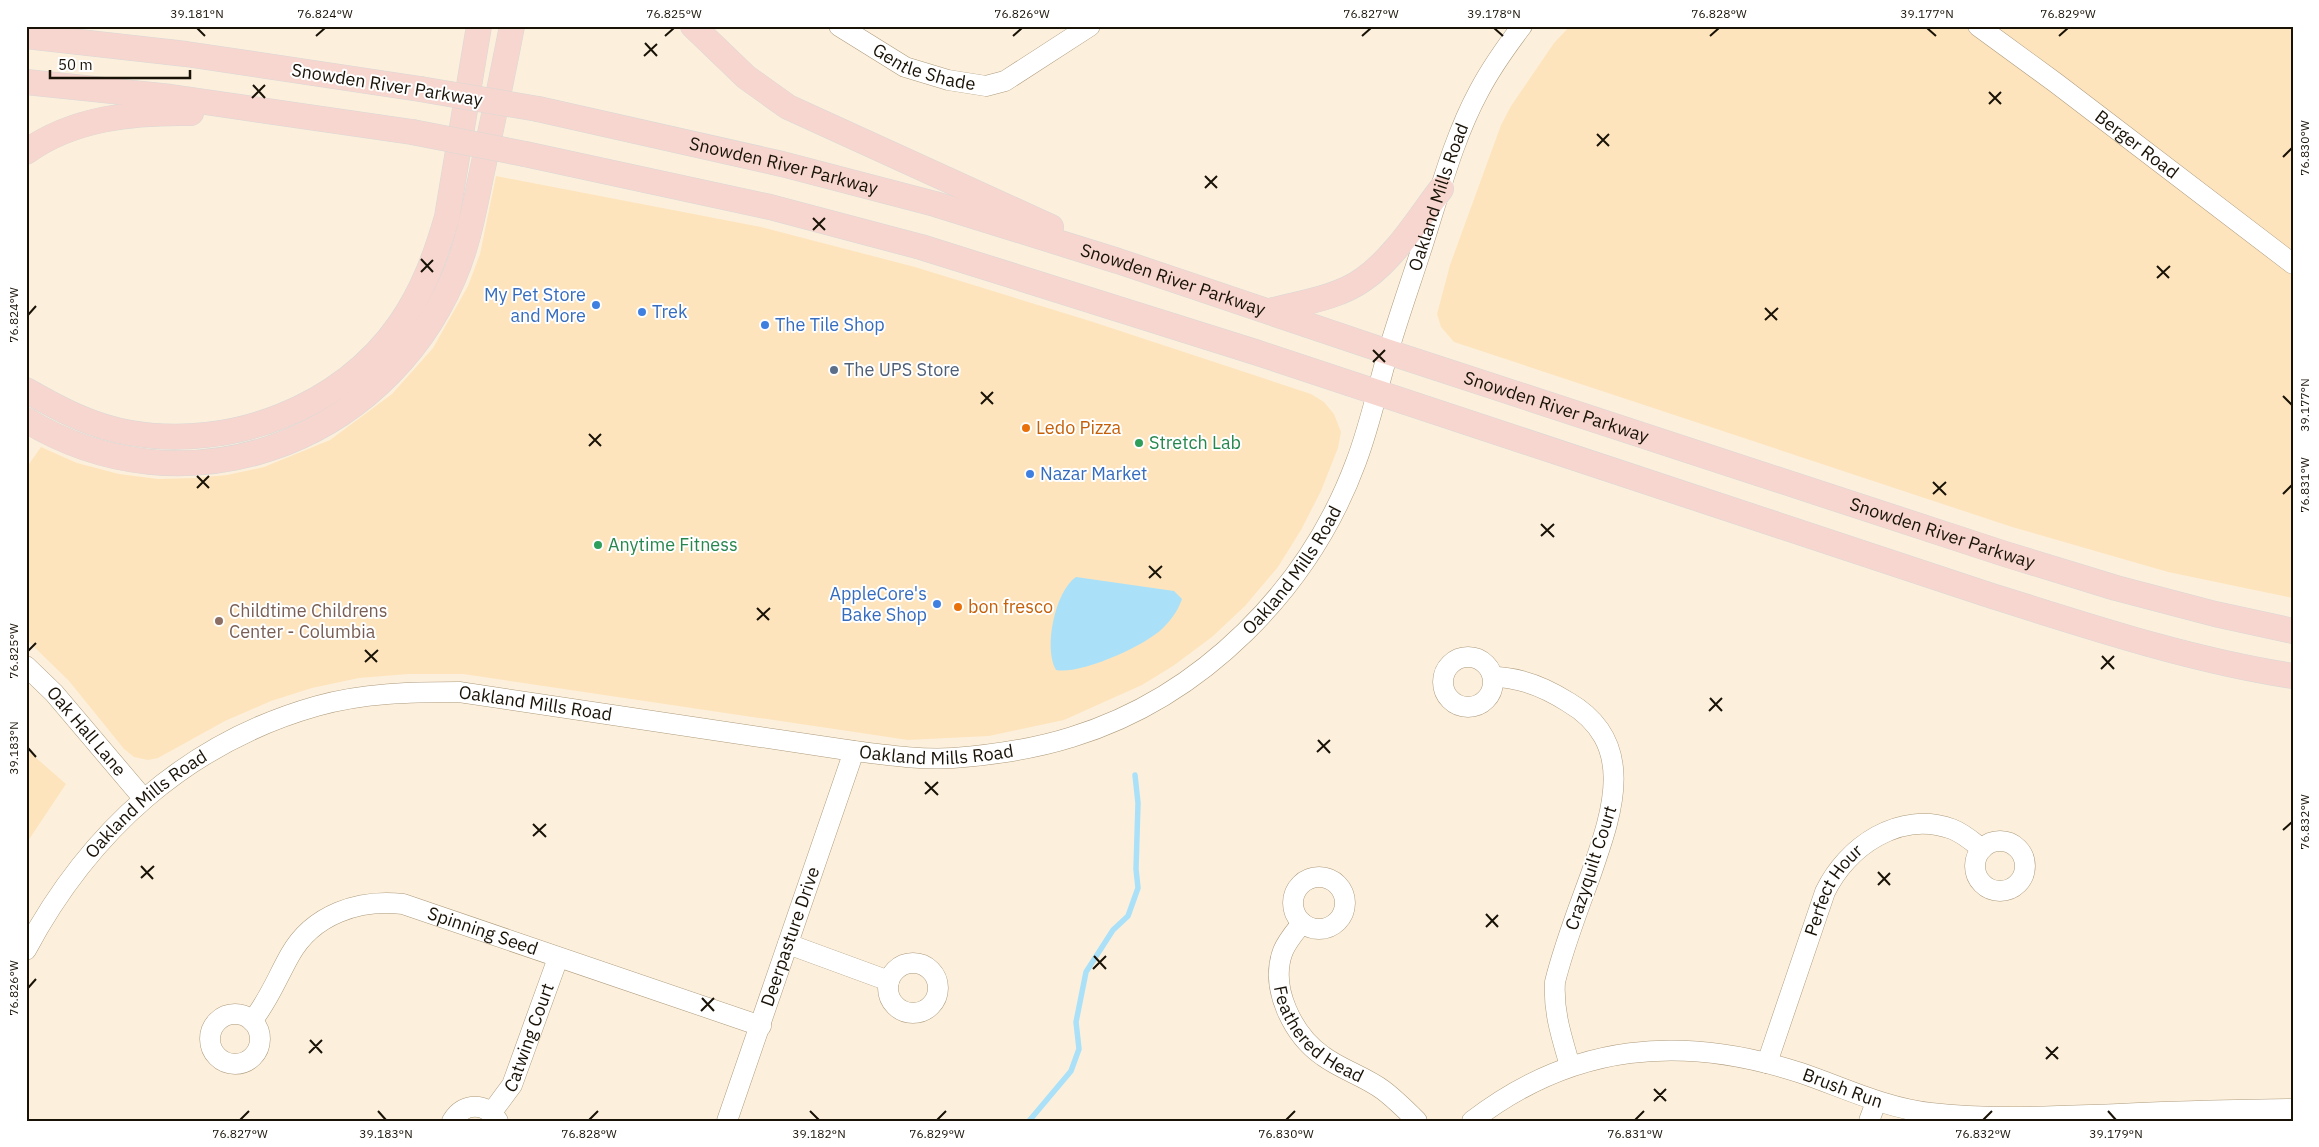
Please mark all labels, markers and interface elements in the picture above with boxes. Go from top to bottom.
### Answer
text: 39.181°N [170,6,224,21]
text: 76.824°W [297,6,353,21]
text: 76.825°W [646,6,702,21]
text: 76.826°W [994,6,1050,21]
text: 76.827°W [1343,6,1399,21]
text: 39.178°N [1467,6,1521,21]
text: 76.828°W [1691,6,1747,21]
text: 39.177°N [1900,6,1954,21]
text: 76.829°W [2040,6,2096,21]
street label: Gentle Shade [869,38,977,95]
scale bar [50,48,190,80]
text: 50 m [58,55,93,74]
street label: Snowden River Parkway [290,58,484,111]
street label: Berger Road [2090,105,2183,183]
street label: Oakland Mills Road [1403,119,1473,274]
text: 76.830°W [2297,120,2312,176]
street label: Snowden River Parkway [687,131,880,200]
street label: Snowden River Parkway [1078,238,1269,321]
place label: My Pet Store and More [484,283,586,327]
text: 76.824°W [6,287,21,343]
marker: My Pet Store and More [590,299,602,311]
place label: Trek [652,300,688,323]
marker: Trek [636,306,648,318]
place label: The Tile Shop [775,313,885,336]
marker: The Tile Shop [759,319,771,331]
place label: The UPS Store [844,358,960,381]
marker: The UPS Store [828,364,840,376]
street label: Snowden River Parkway [1461,366,1652,448]
text: 39.177°N [2297,378,2312,432]
place label: Ledo Pizza [1036,416,1122,439]
marker: Ledo Pizza [1020,422,1032,434]
place label: Stretch Lab [1149,431,1241,454]
marker: Stretch Lab [1133,437,1145,449]
text: 76.831°W [2297,457,2312,513]
place label: Nazar Market [1040,462,1147,485]
marker: Nazar Market [1024,468,1036,480]
street label: Snowden River Parkway [1847,492,2038,573]
street label: Oakland Mills Road [1237,502,1346,639]
place label: Anytime Fitness [608,533,738,556]
marker: Anytime Fitness [592,539,604,551]
place label: AppleCore's Bake Shop [829,582,927,626]
place label: bon fresco [968,595,1053,618]
marker: AppleCore's Bake Shop [931,598,943,610]
place label: Childtime Childrens Center - Columbia [229,599,388,643]
marker: bon fresco [952,601,964,613]
marker: Childtime Childrens Center - Columbia [213,615,225,627]
text: 76.825°W [6,623,21,679]
street label: Oakland Mills Road [457,680,614,726]
street label: Oak Hall Lane [42,681,132,781]
text: 39.183°N [6,721,21,775]
street label: Oakland Mills Road [858,739,1015,769]
street label: Oakland Mills Road [80,744,211,863]
text: 76.832°W [2297,794,2312,850]
street label: Crazyquilt Court [1560,803,1621,933]
street label: Perfect Hour [1799,839,1867,939]
street label: Deerpasture Drive [755,863,824,1009]
street label: Spinning Seed [425,901,541,960]
text: 76.826°W [6,960,21,1016]
street label: Catwing Court [498,980,559,1097]
street label: Feathered Head [1269,983,1368,1087]
street label: Brush Run [1800,1062,1886,1113]
text: 76.827°W [212,1126,268,1141]
text: 39.183°N [359,1126,413,1141]
text: 76.828°W [561,1126,617,1141]
text: 39.182°N [792,1126,846,1141]
text: 76.829°W [909,1126,965,1141]
text: 76.830°W [1258,1126,1314,1141]
text: 76.831°W [1607,1126,1663,1141]
text: 76.832°W [1955,1126,2011,1141]
text: 39.179°N [2089,1126,2143,1141]

